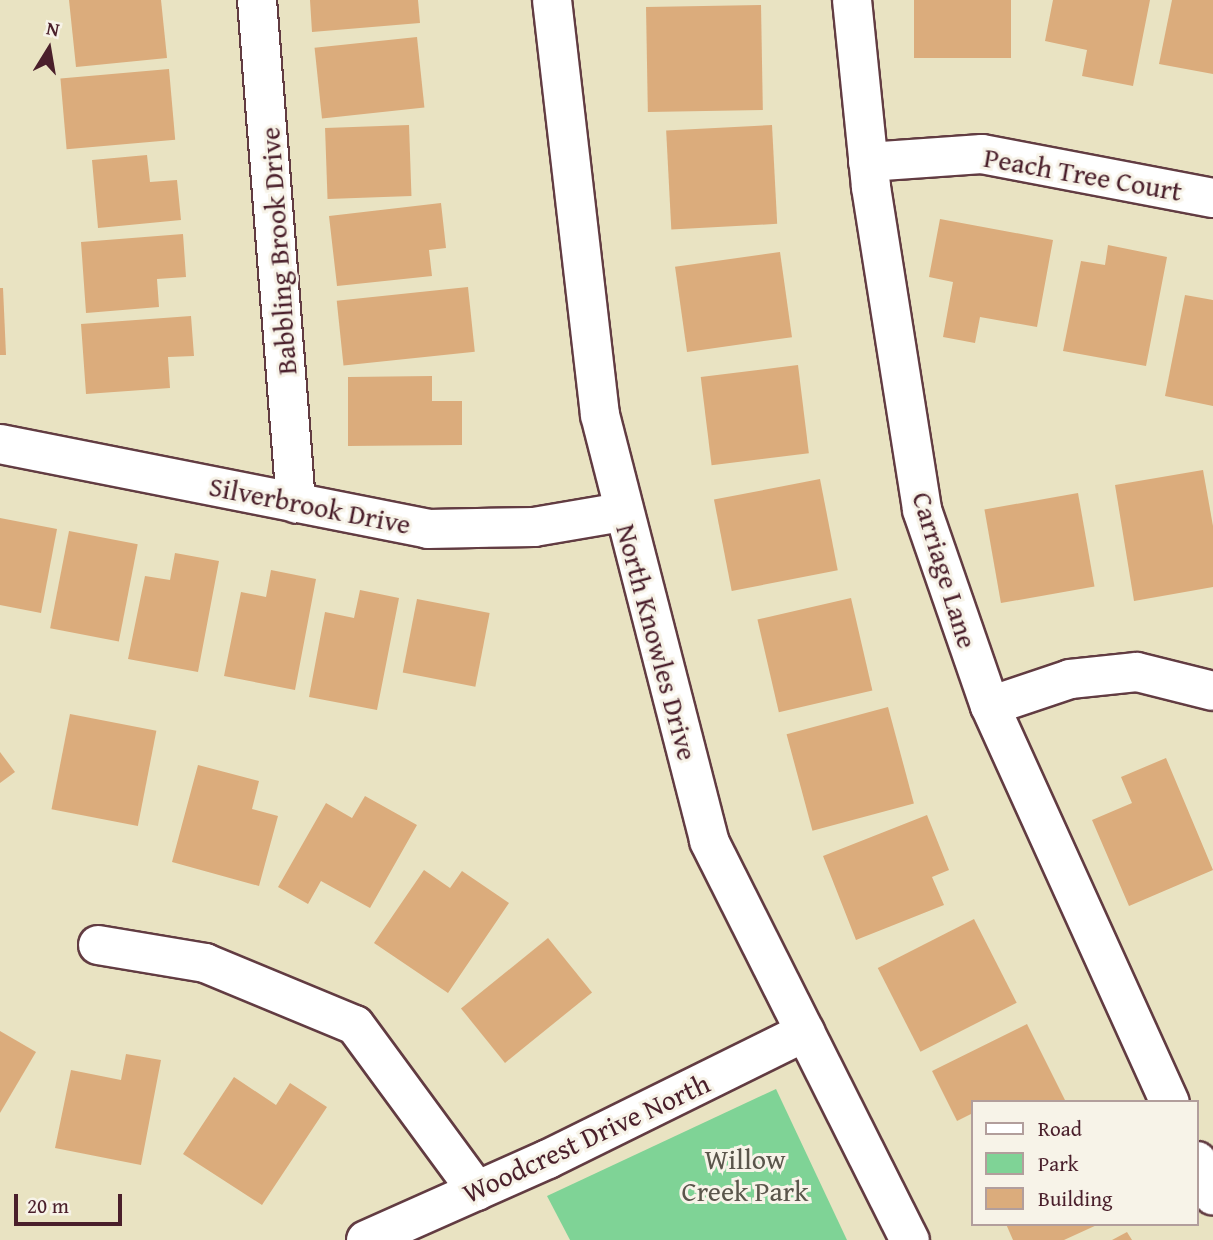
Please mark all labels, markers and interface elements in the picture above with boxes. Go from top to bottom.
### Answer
text: N [44,13,62,43]
north arrow [14,14,84,84]
street label: Babbling Brook Drive [253,126,303,376]
street label: Peach Tree Court [981,140,1185,208]
street label: Silverbrook Drive [206,469,414,541]
street label: Carriage Lane [905,488,985,652]
street label: North Knowles Drive [609,520,705,764]
street label: Woodcrest Drive North [457,1066,715,1210]
legend [972,1100,1199,1226]
text: Road [1038,1113,1082,1144]
park label: Willow Creek Park [681,1142,809,1208]
text: Park [1038,1148,1079,1179]
scale bar [18,1180,126,1224]
text: Building [1038,1183,1112,1214]
text: 20 m [27,1190,69,1221]

